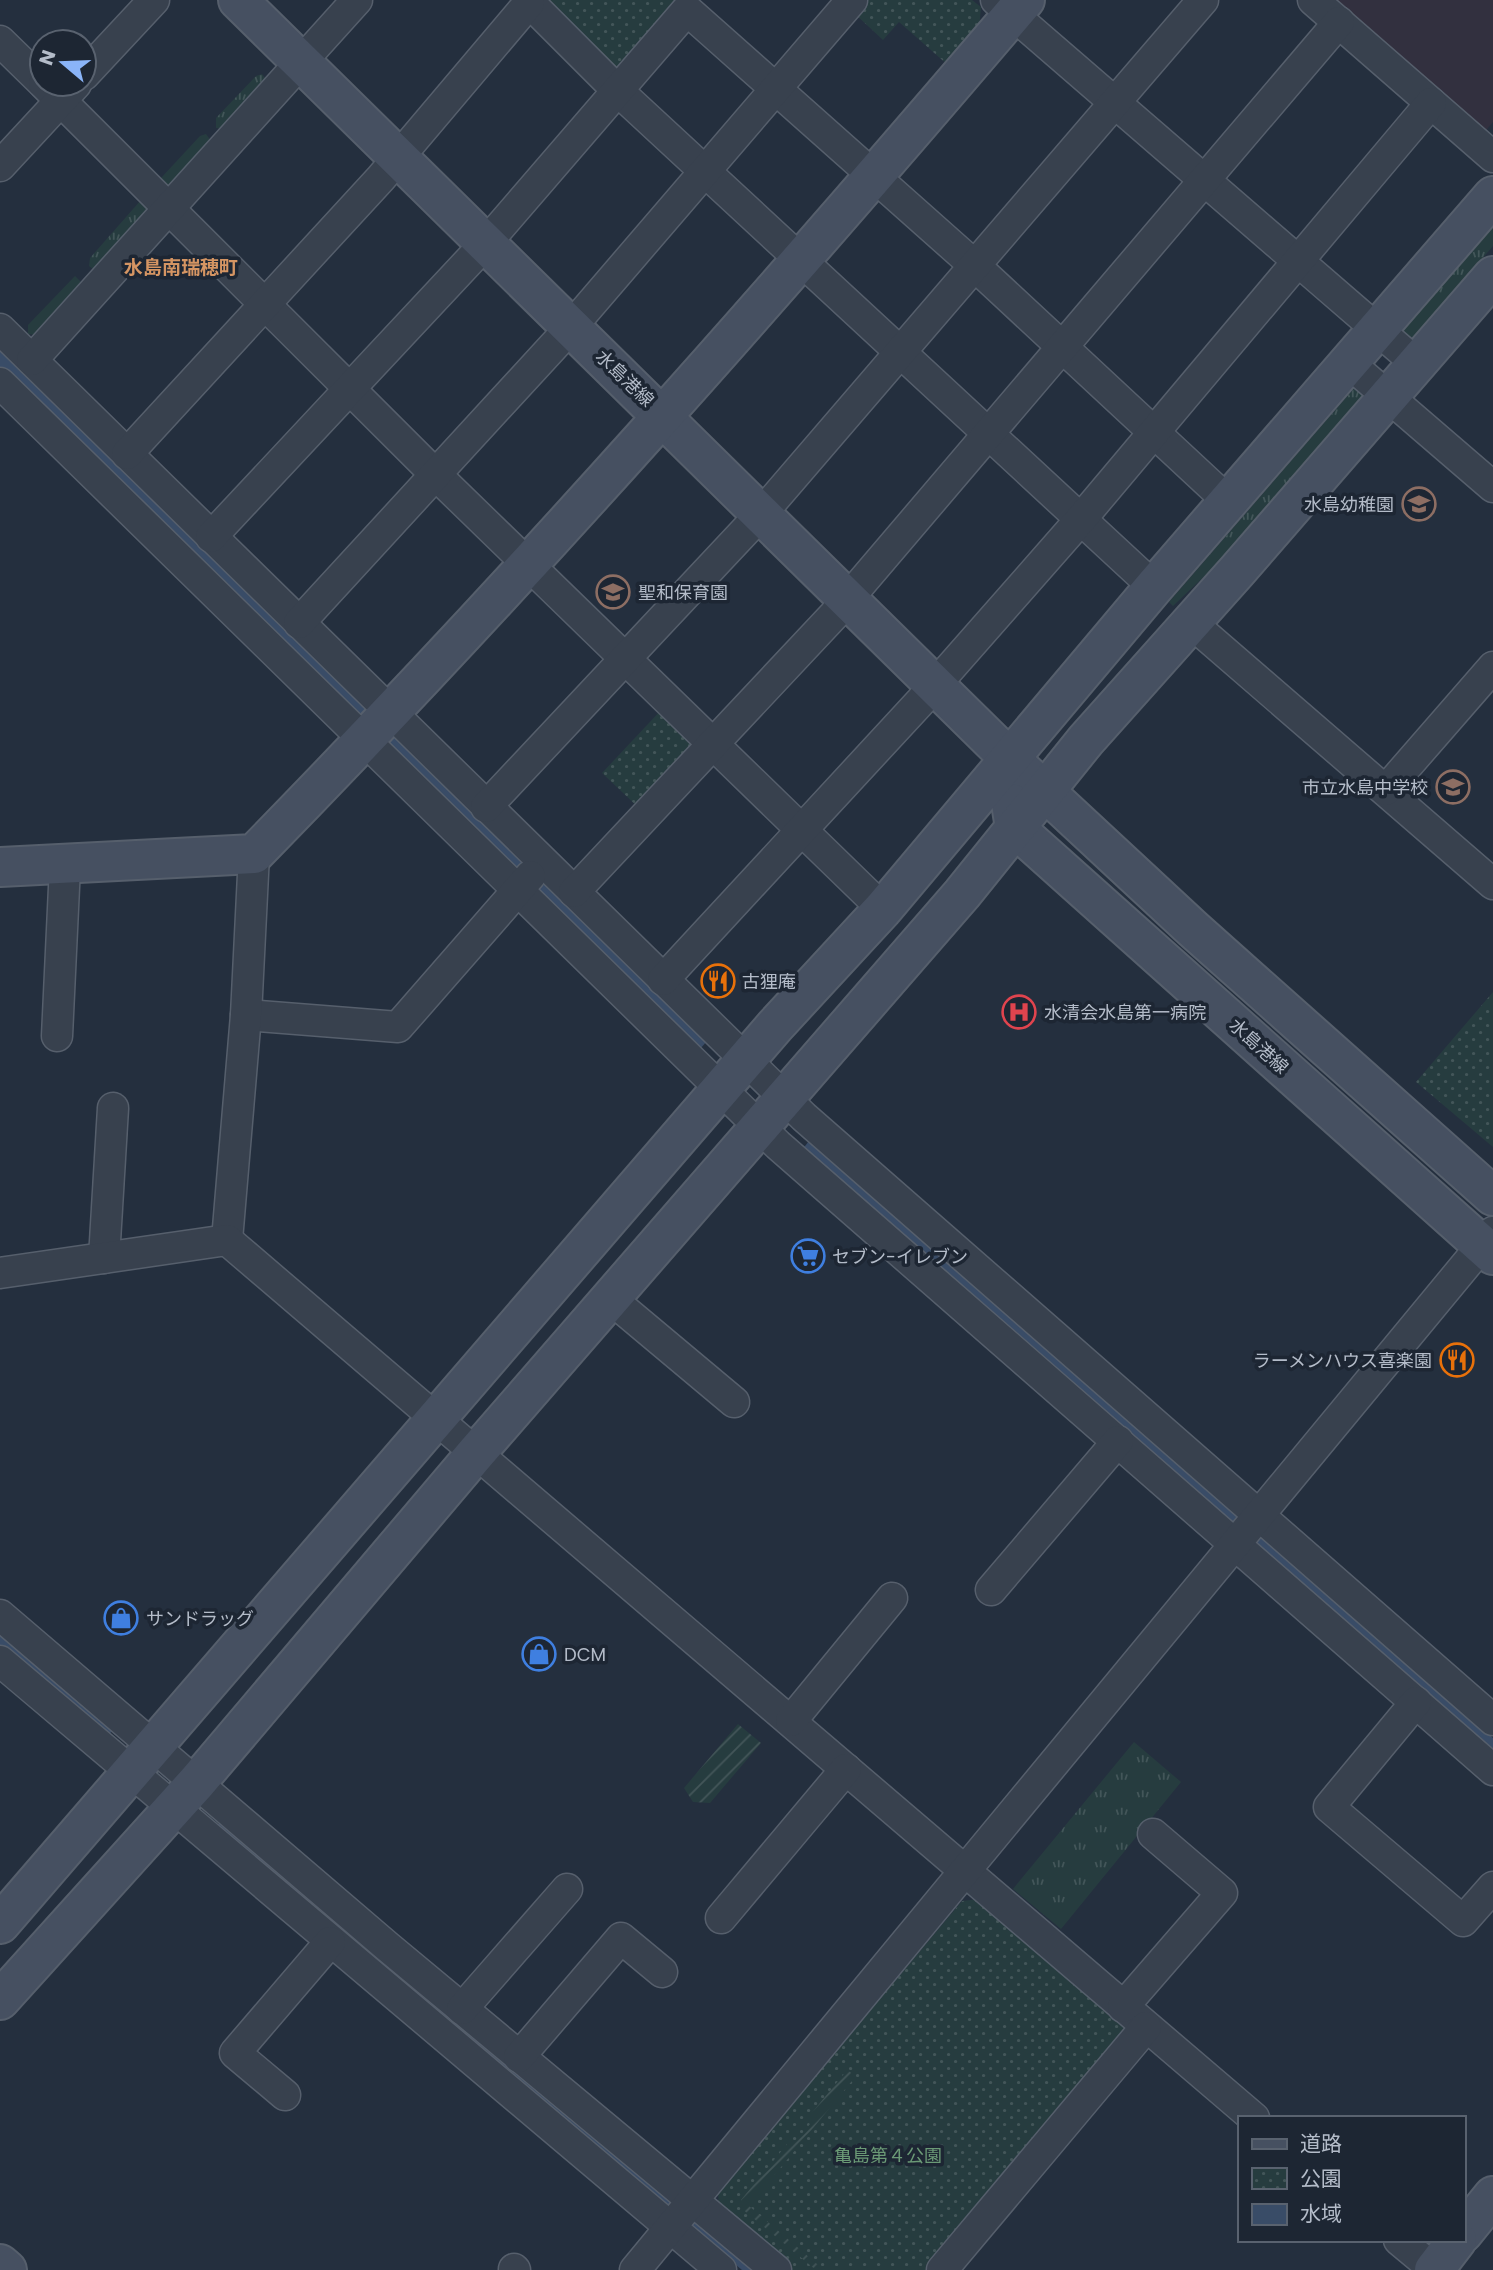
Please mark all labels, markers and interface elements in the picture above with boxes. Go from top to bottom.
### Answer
north arrow [28,28,98,98]
text: N [32,46,62,69]
district label: 水島南瑞穂町 [124,254,238,281]
street label: 水島港線 [590,344,660,412]
school or university icon: 水島幼稚園 [1400,485,1438,523]
place label: 水島幼稚園 [1304,492,1394,517]
school or university icon: 聖和保育園 [594,573,632,611]
place label: 聖和保育園 [638,580,728,605]
school or university icon: 市立水島中学校 [1434,768,1472,806]
place label: 市立水島中学校 [1302,775,1428,800]
restaurant icon: 古狸庵 [699,962,737,1000]
place label: 古狸庵 [742,969,796,994]
hospital icon: 水清会水島第一病院 [1000,993,1038,1031]
place label: 水清会水島第一病院 [1044,1000,1206,1025]
street label: 水島港線 [1224,1013,1294,1079]
supermarket icon: セブン-イレブン [789,1237,827,1275]
place label: セブン-イレブン [832,1244,968,1269]
restaurant icon: ラーメンハウス喜楽園 [1438,1341,1476,1379]
place label: ラーメンハウス喜楽園 [1253,1348,1432,1373]
shop icon: サンドラッグ [102,1599,140,1637]
place label: サンドラッグ [146,1606,254,1631]
shop icon: DCM [520,1635,558,1673]
place label: DCM [564,1642,606,1667]
legend [1238,2116,1465,2242]
text: 道路 [1300,2129,1342,2158]
park label: 亀島第４公園 [834,2143,942,2168]
text: 公園 [1300,2164,1342,2193]
text: 水域 [1300,2199,1342,2228]

